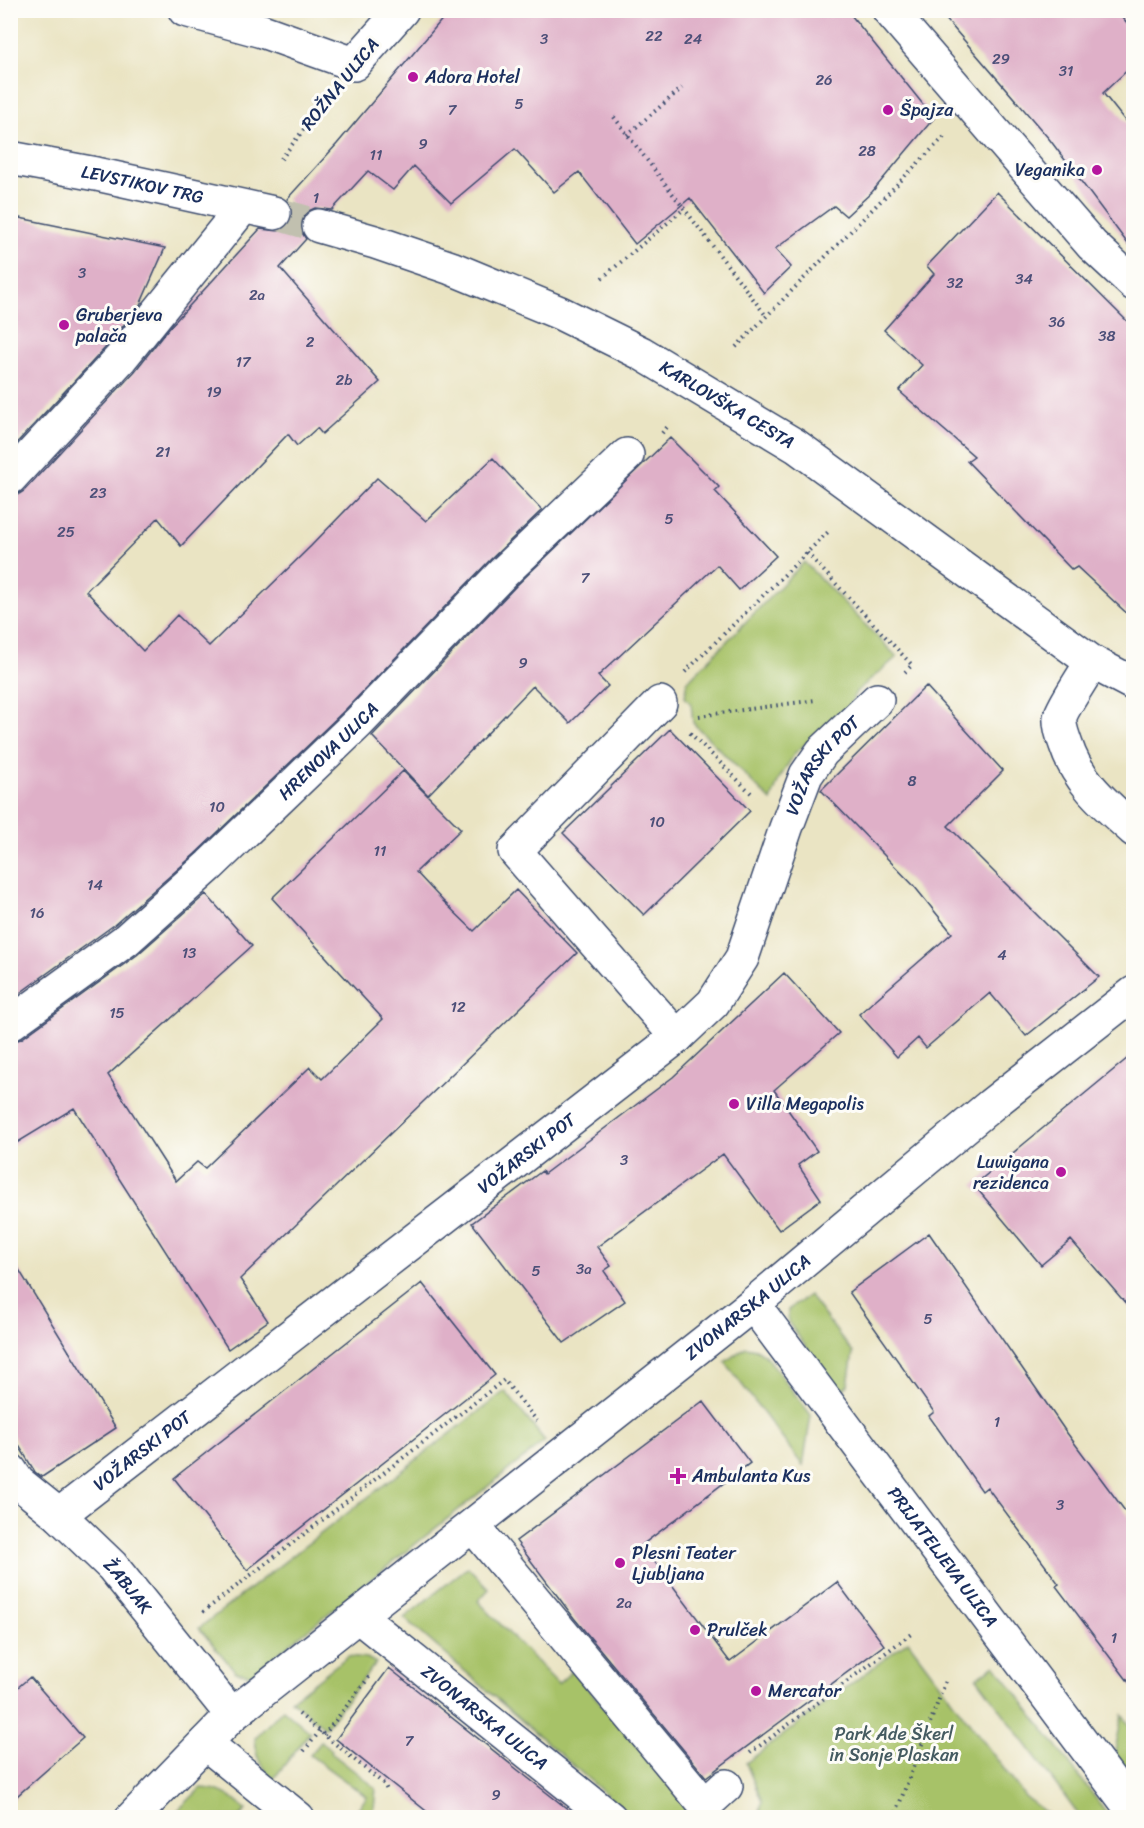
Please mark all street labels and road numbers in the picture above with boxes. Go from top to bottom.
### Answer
street label: ROŽNA ULICA [292,30,388,138]
street label: LEVSTIKOV TRG [79,156,207,213]
street label: KARLOVŠKA CESTA [653,351,801,458]
street label: HRENOVA ULICA [270,694,386,808]
street label: VOŽARSKI POT [776,707,868,820]
street label: VOŽARSKI POT [470,1104,584,1202]
street label: ZVONARSKA ULICA [677,1246,818,1369]
street label: VOŽARSKI POT [86,1401,199,1499]
street label: PRIJATELJEVA ULICA [879,1479,1006,1634]
street label: ŽABJAK [96,1550,161,1621]
street label: ZVONARSKA ULICA [414,1656,555,1778]

